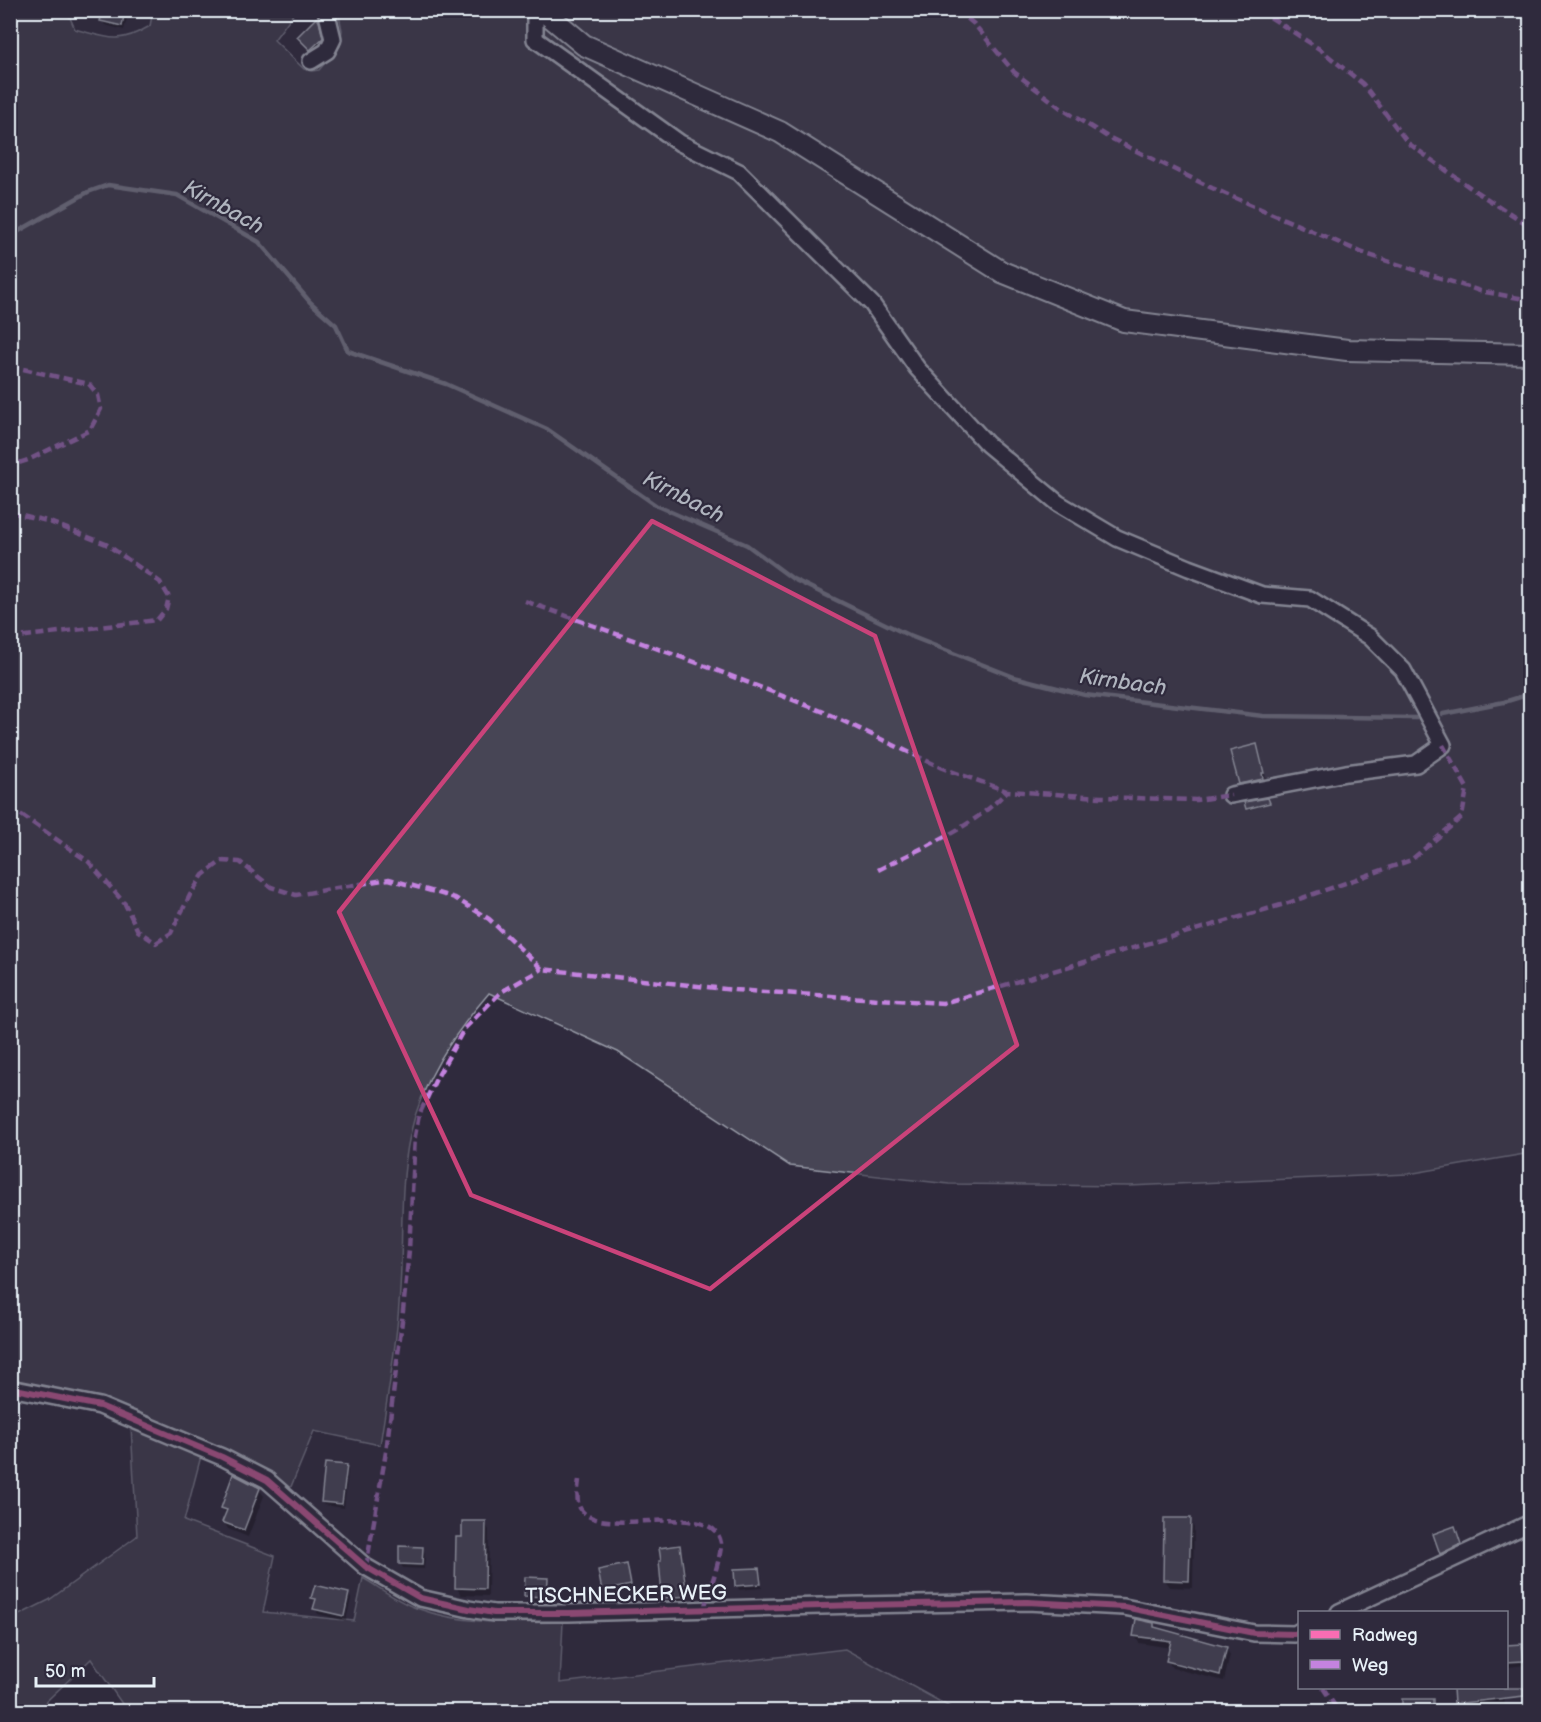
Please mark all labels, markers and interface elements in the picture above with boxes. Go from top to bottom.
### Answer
water label: Kirnbach [178,174,268,240]
water label: Kirnbach [638,465,729,529]
water label: Kirnbach [1077,663,1168,702]
street label: TISCHNECKER WEG [525,1580,727,1609]
legend [1298,1611,1508,1689]
text: Radweg [1352,1625,1418,1646]
scale bar [36,1650,154,1688]
text: Weg [1352,1655,1388,1676]
text: 50 m [45,1661,86,1682]

